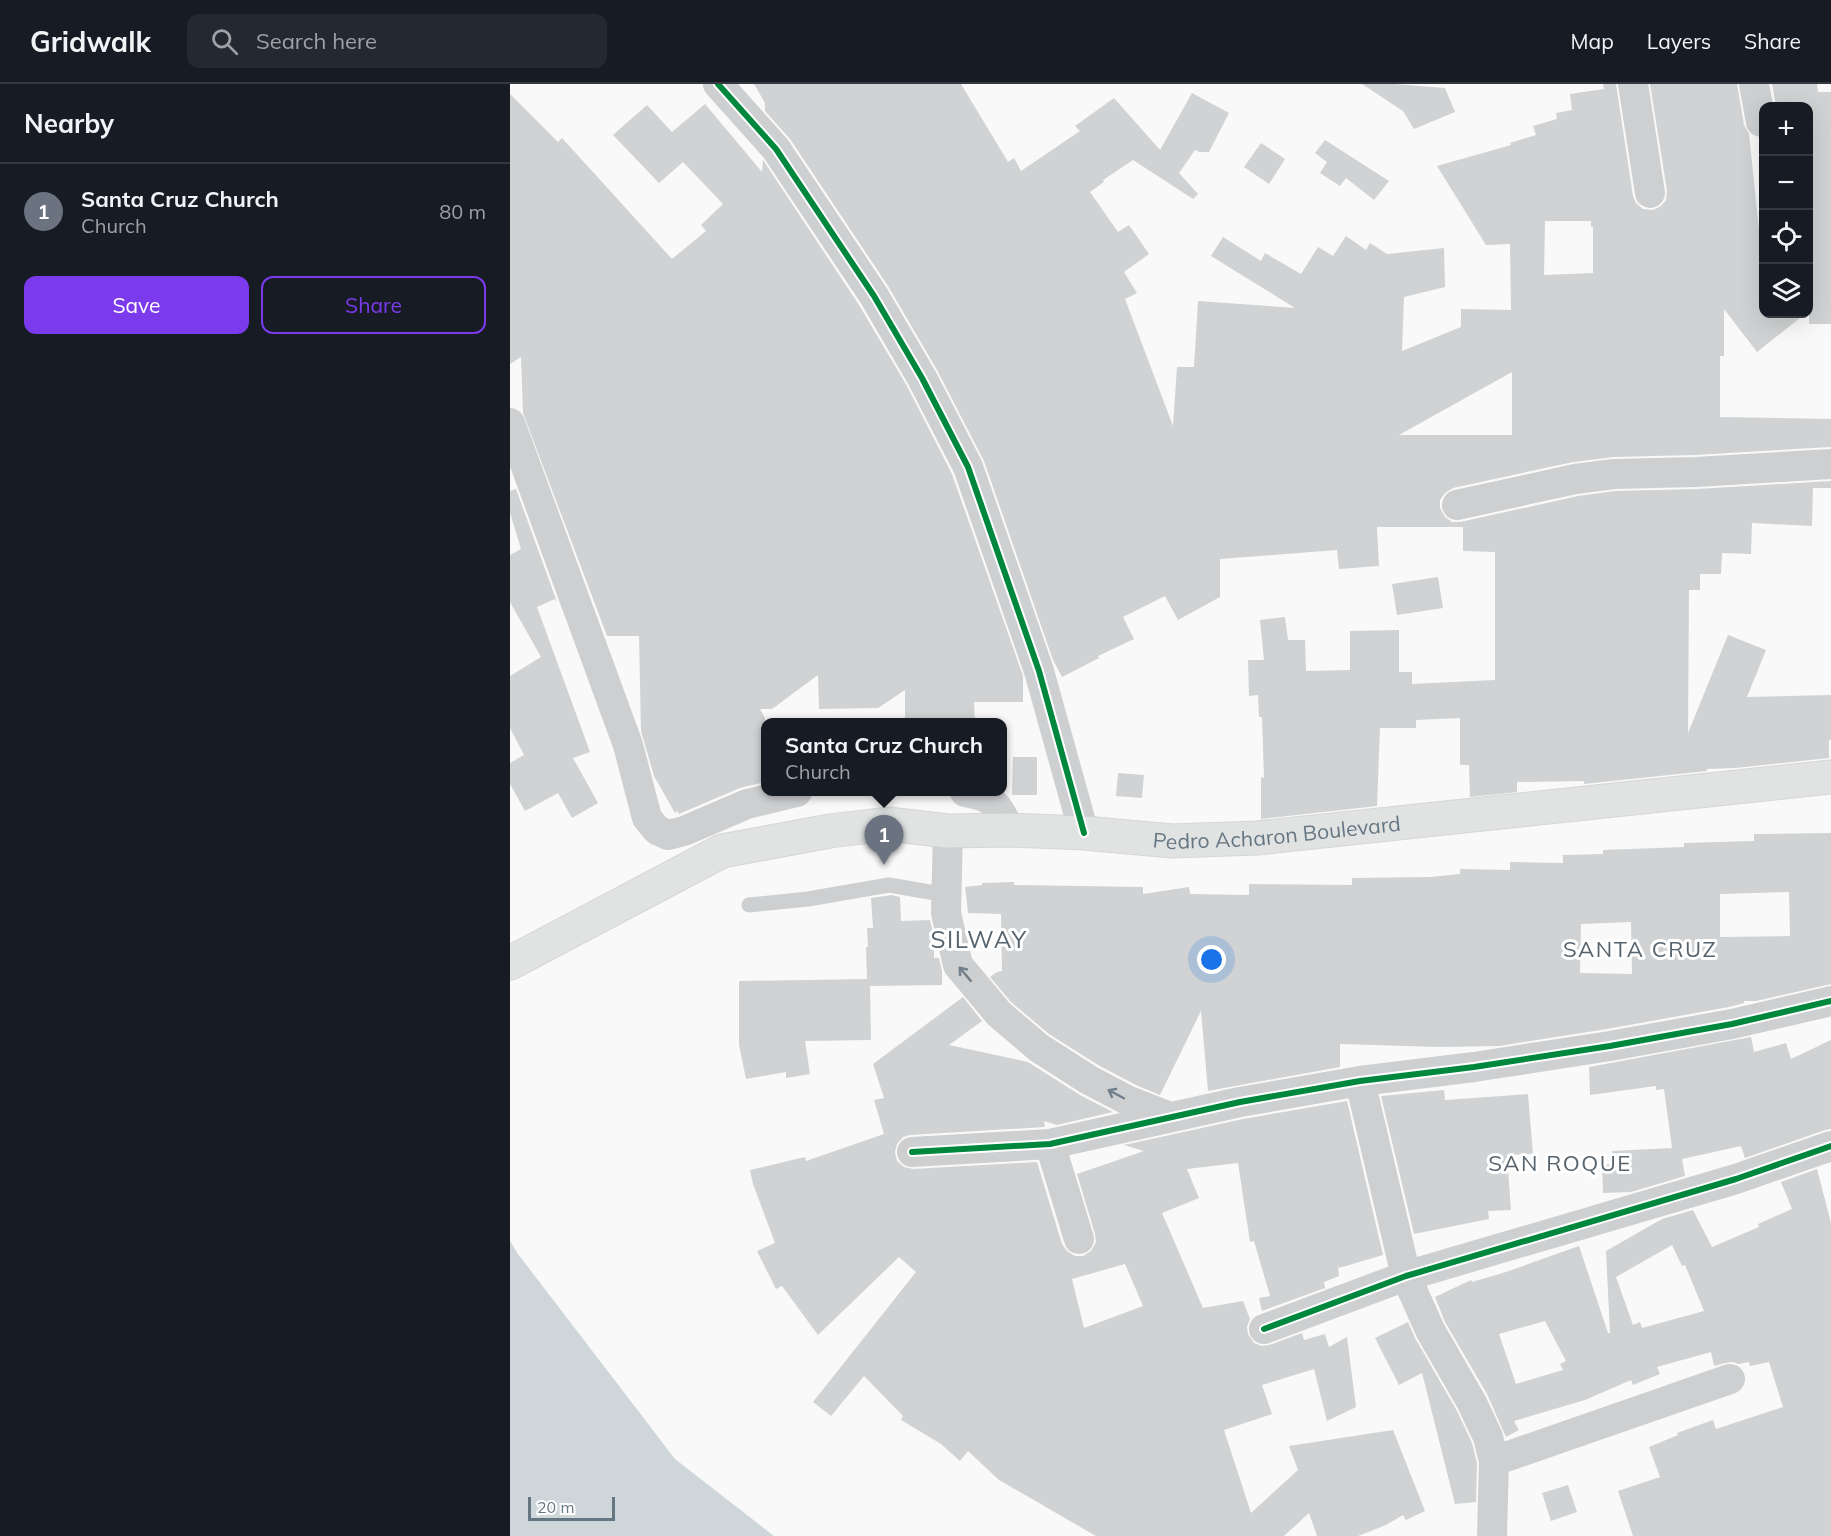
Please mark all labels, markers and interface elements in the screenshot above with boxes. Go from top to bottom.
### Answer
search box [187,14,607,68]
text: Gridwalk [30,24,151,59]
icon: search [208,25,241,58]
text: Search here [256,27,377,55]
text: Map [1571,28,1614,54]
text: Layers [1647,28,1711,54]
text: Share [1744,28,1801,54]
map controls [1759,102,1813,318]
button: + [1759,102,1813,156]
text: Nearby [24,107,114,140]
button: − [1759,156,1813,210]
text: Santa Cruz Church [81,185,279,213]
text: 1 [38,199,50,224]
text: 80 m [439,199,486,224]
button: locate [1759,210,1813,264]
text: Church [81,213,147,238]
button: layers [1759,264,1813,318]
button: Save [24,276,249,334]
button: Share [261,276,486,334]
popup [761,718,1007,796]
text: Santa Cruz Church [785,731,983,759]
text: Church [785,759,851,784]
street label: Pedro Acharon Boulevard [1152,810,1402,854]
pin: 1 [864,816,904,865]
district label: SILWAY [931,924,1027,954]
district label: SANTA CRUZ [1563,935,1717,963]
your location [1197,945,1226,974]
one-way arrow [959,966,972,982]
one-way arrow [1108,1088,1126,1099]
district label: SAN ROQUE [1488,1149,1632,1177]
scale bar [528,1494,615,1522]
text: 20 m [537,1497,574,1517]

